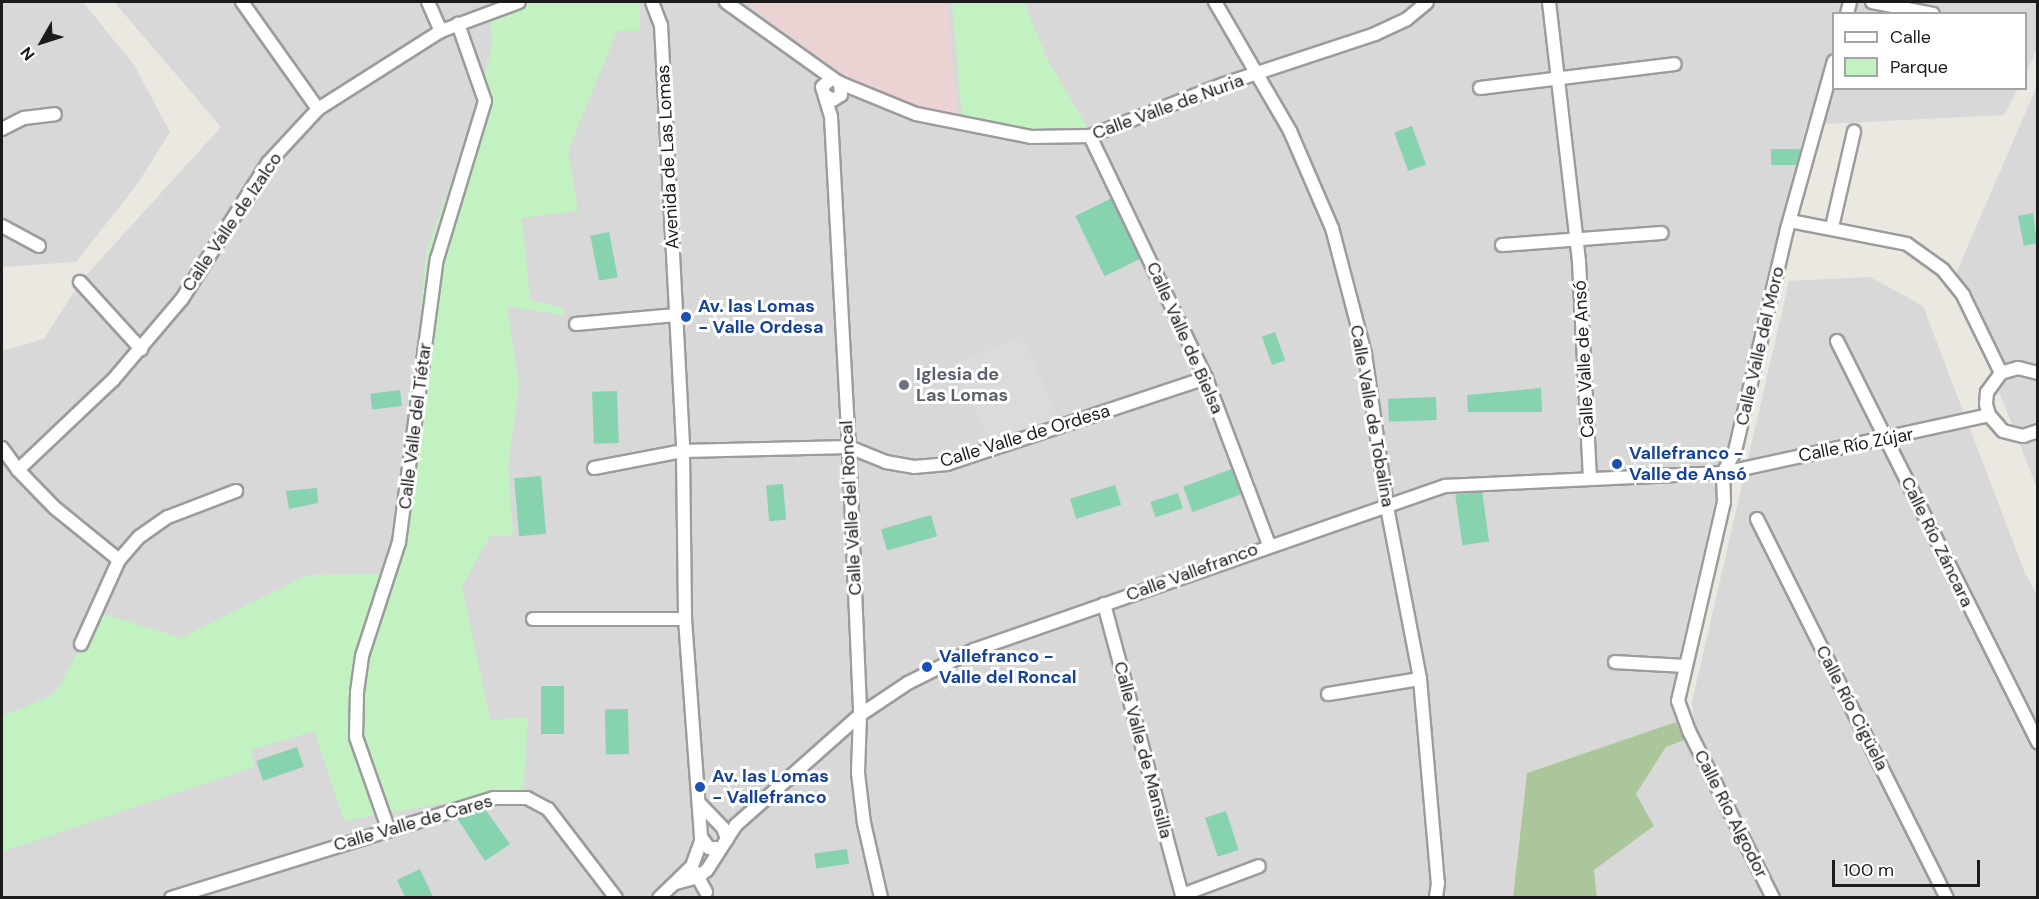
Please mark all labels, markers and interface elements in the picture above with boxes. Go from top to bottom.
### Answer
north arrow [12,12,72,72]
legend [1832,12,2027,90]
text: Calle [1890,25,1931,49]
text: N [16,43,39,65]
text: Parque [1890,55,1948,79]
street label: Avenida de Las Lomas [652,64,684,250]
street label: Calle Valle de Nuria [1089,70,1247,144]
street label: Calle Valle de Izalco [177,148,287,296]
street label: Calle Valle de Bielsa [1142,259,1228,417]
street label: Calle Valle del Moro [1731,264,1789,428]
street label: Calle Valle de Ansó [1569,280,1599,438]
place label: Av. las Lomas - Valle Ordesa [698,296,823,338]
marker: Av. las Lomas - Valle Ordesa [679,310,693,324]
street label: Calle Valle de Tobalina [1345,323,1399,509]
street label: Calle Valle del Tiétar [394,341,436,511]
place label: Iglesia de Las Lomas [916,364,1008,406]
marker: Iglesia de Las Lomas [897,378,911,392]
street label: Calle Valle de Ordesa [937,400,1113,472]
street label: Calle Valle del Roncal [836,420,866,596]
street label: Calle Río Zújar [1797,423,1915,467]
place label: Vallefranco - Valle de Ansó [1629,443,1747,486]
marker: Vallefranco - Valle de Ansó [1610,457,1624,471]
street label: Calle Río Záncara [1896,473,1978,611]
street label: Calle Vallefranco [1123,538,1261,606]
street label: Calle Río Cigüela [1811,642,1893,774]
place label: Vallefranco - Valle del Roncal [939,646,1077,688]
street label: Calle Valle de Mansilla [1109,659,1177,841]
marker: Vallefranco - Valle del Roncal [920,660,934,674]
street label: Calle Río Algodor [1689,746,1773,882]
place label: Av. las Lomas - Vallefranco [712,766,829,808]
marker: Av. las Lomas - Vallefranco [693,780,707,794]
street label: Calle Valle de Cares [331,790,495,856]
scale bar [1835,848,1984,886]
text: 100 m [1843,858,1894,882]

